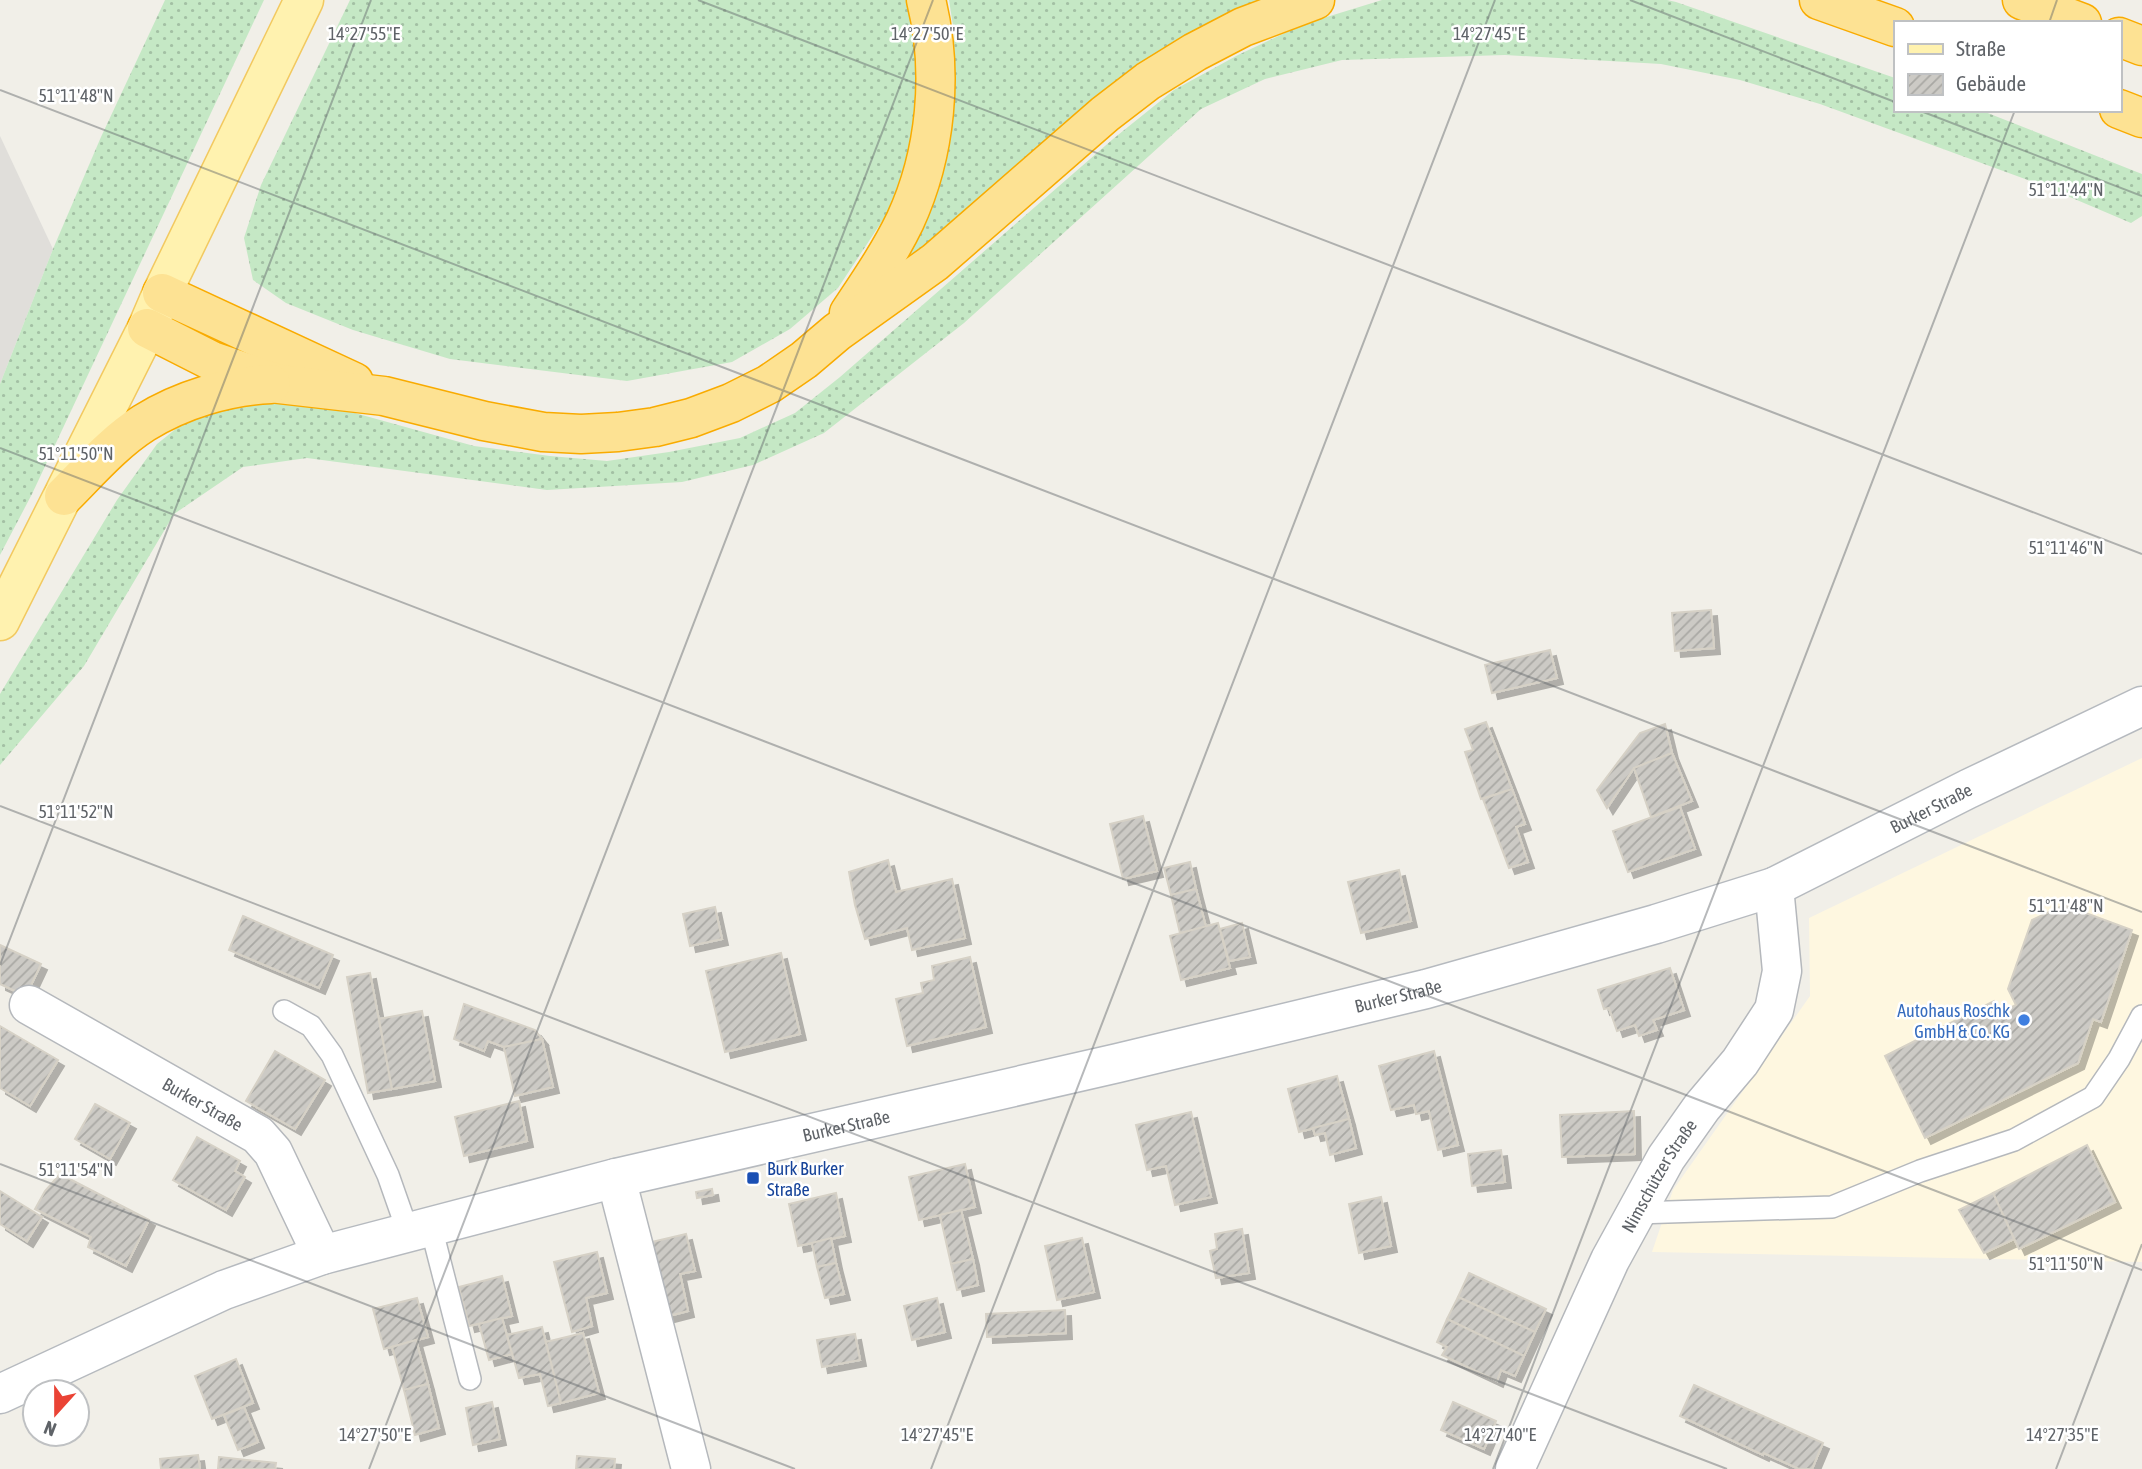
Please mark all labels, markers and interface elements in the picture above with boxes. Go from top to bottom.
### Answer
legend [1894,21,2121,112]
text: 14°27'55"E [328,23,400,44]
text: 14°27'50"E [891,23,963,44]
text: 14°27'45"E [1453,23,1525,44]
text: Straße [1956,36,2006,60]
text: Gebäude [1956,71,2026,95]
text: 51°11'48"N [38,85,114,106]
text: 51°11'44"N [2028,179,2104,200]
text: 51°11'50"N [38,443,114,464]
text: 51°11'46"N [2028,537,2104,558]
street label: Burker Straße [1886,778,1975,837]
text: 51°11'52"N [38,801,114,822]
text: 51°11'48"N [2028,895,2104,916]
street label: Burker Straße [1352,975,1444,1016]
place label: Autohaus Roschk GmbH & Co. KG [1897,1000,2010,1042]
marker: Autohaus Roschk GmbH & Co. KG [2016,1012,2032,1028]
street label: Burker Straße [159,1073,247,1135]
street label: Burker Straße [800,1105,892,1145]
street label: Nimschützer Straße [1617,1115,1701,1236]
place label: Burk Burker Straße [767,1158,844,1200]
text: 51°11'54"N [38,1159,114,1180]
marker: Burk Burker Straße [745,1170,761,1186]
text: 51°11'50"N [2028,1253,2104,1274]
north arrow [21,1378,91,1448]
text: N [41,1417,59,1441]
text: 14°27'50"E [339,1424,411,1445]
text: 14°27'45"E [901,1424,973,1445]
text: 14°27'40"E [1464,1424,1536,1445]
text: 14°27'35"E [2026,1424,2098,1445]

